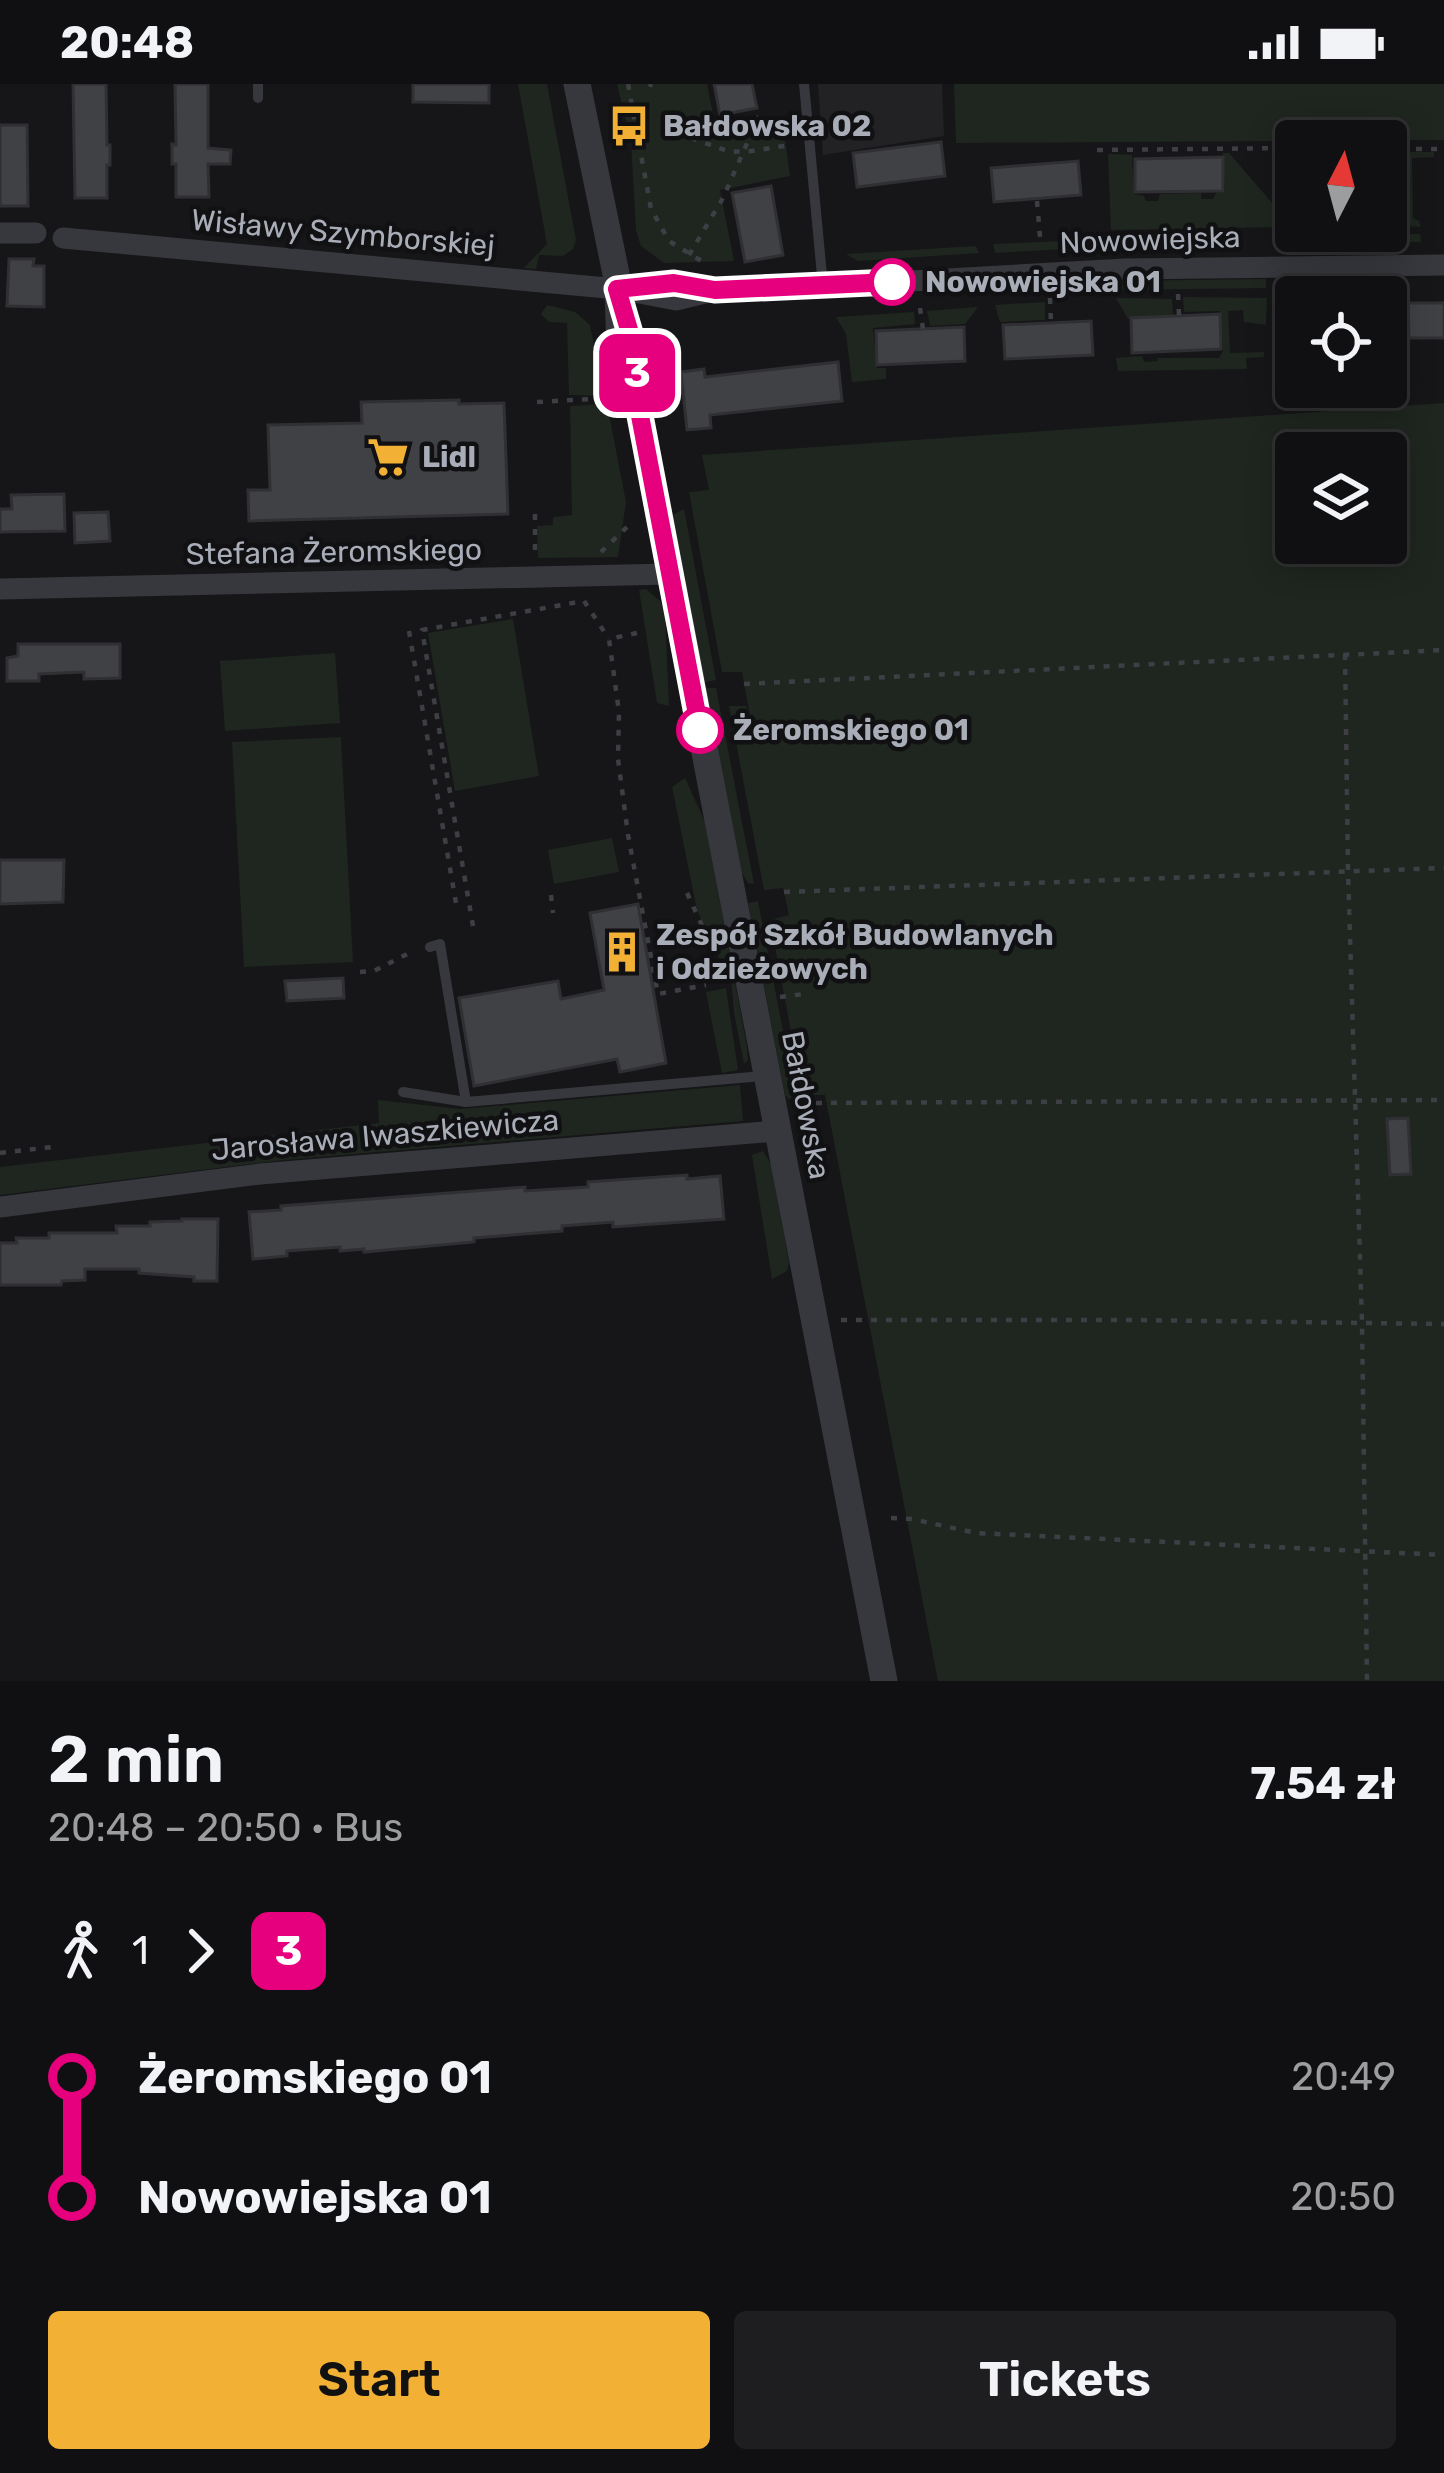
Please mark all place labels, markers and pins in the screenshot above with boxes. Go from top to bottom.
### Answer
bus stop icon: Bałdowska 02 [606,103,652,149]
place label: Bałdowska 02 [663,108,871,144]
marker: Nowowiejska 01 [870,260,914,304]
place label: Nowowiejska 01 [925,264,1161,300]
supermarket icon: Lidl [365,434,411,480]
place label: Lidl [422,439,476,475]
marker: Żeromskiego 01 [678,708,722,752]
place label: Żeromskiego 01 [733,712,969,748]
place label: Zespół Szkół Budowlanych i Odzieżowych [656,917,1054,987]
building icon: Zespół Szkół Budowlanych i Odzieżowych [599,929,645,975]

